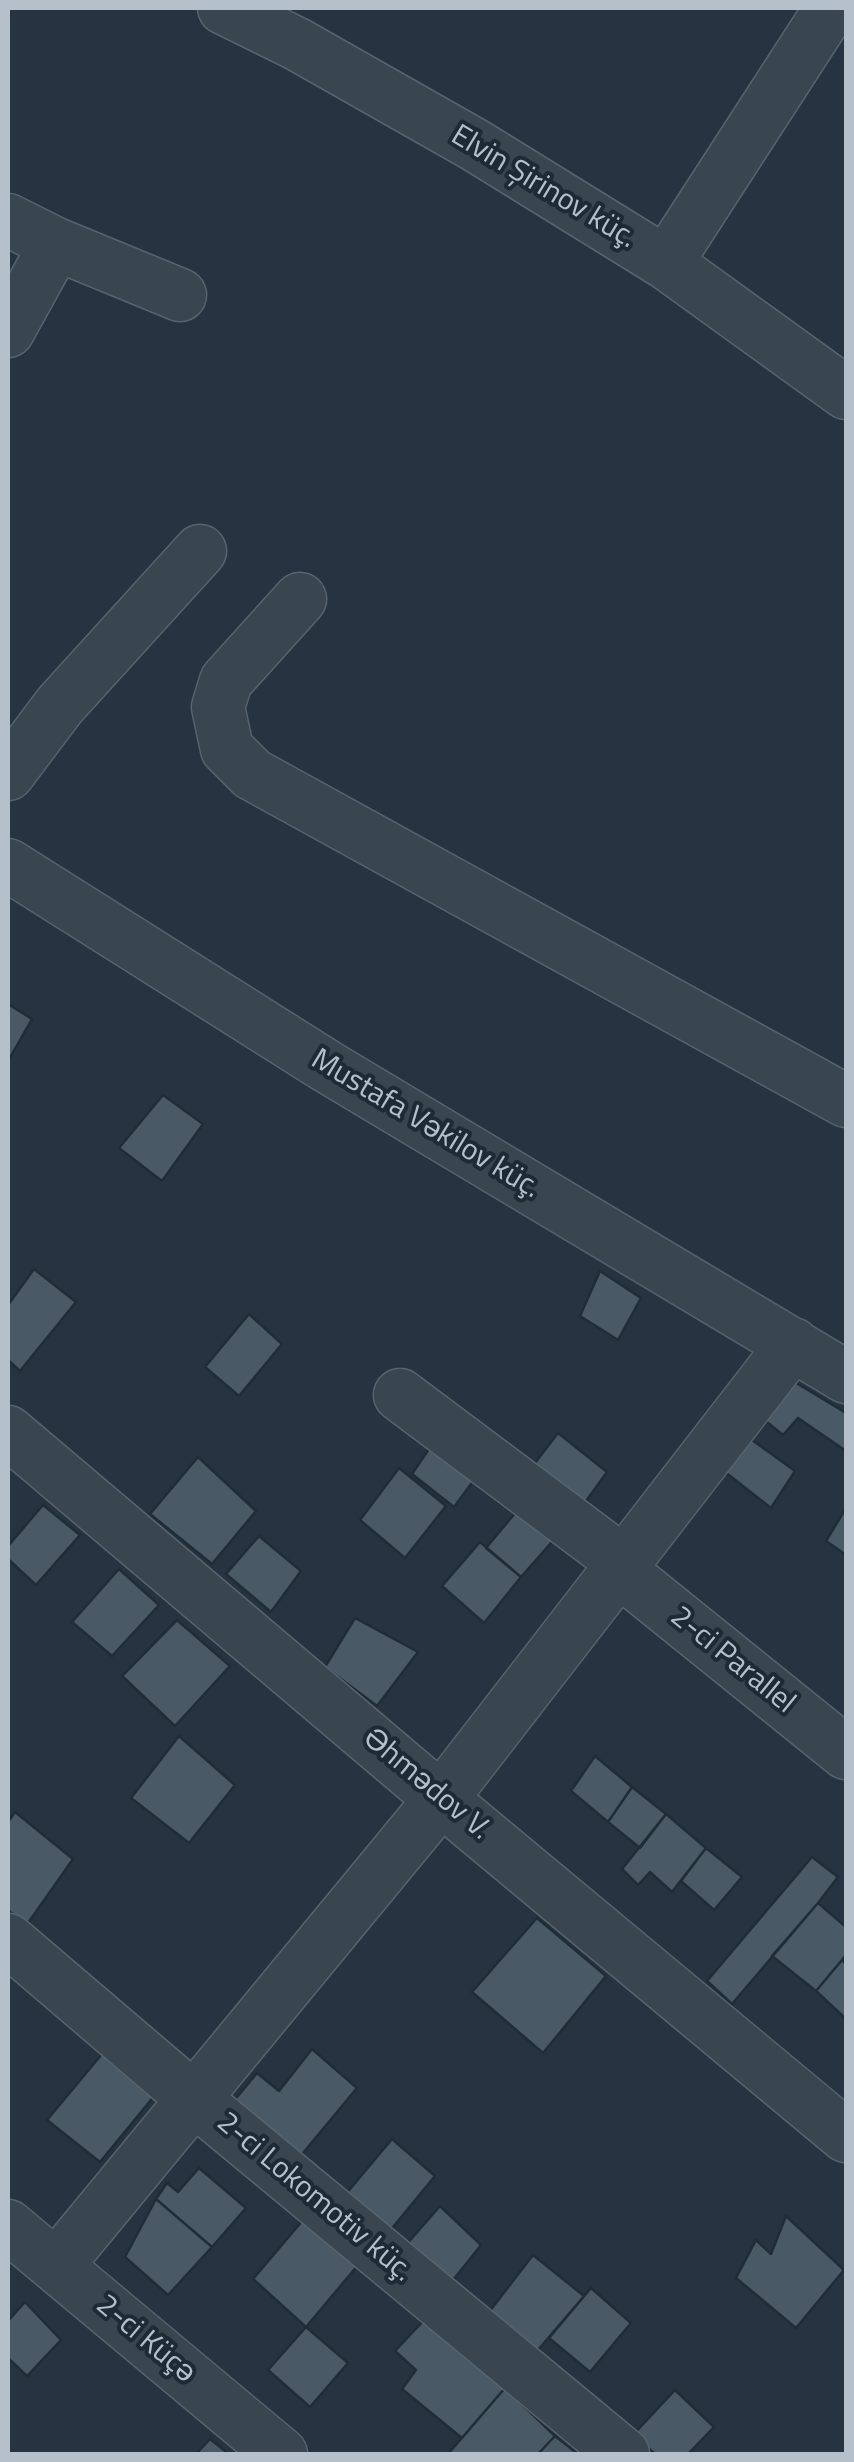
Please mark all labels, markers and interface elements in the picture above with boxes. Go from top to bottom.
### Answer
street label: Elvin Şirinov küç. [444,119,642,257]
street label: Mustafa Vəkilov küç. [304,1042,546,1208]
street label: 2-ci Parallel [662,1600,802,1722]
street label: Əhmədov V. [355,1721,497,1849]
street label: 2-ci Lokomotiv küç. [209,2106,419,2290]
street label: 2-ci Küçə [88,2288,202,2392]

